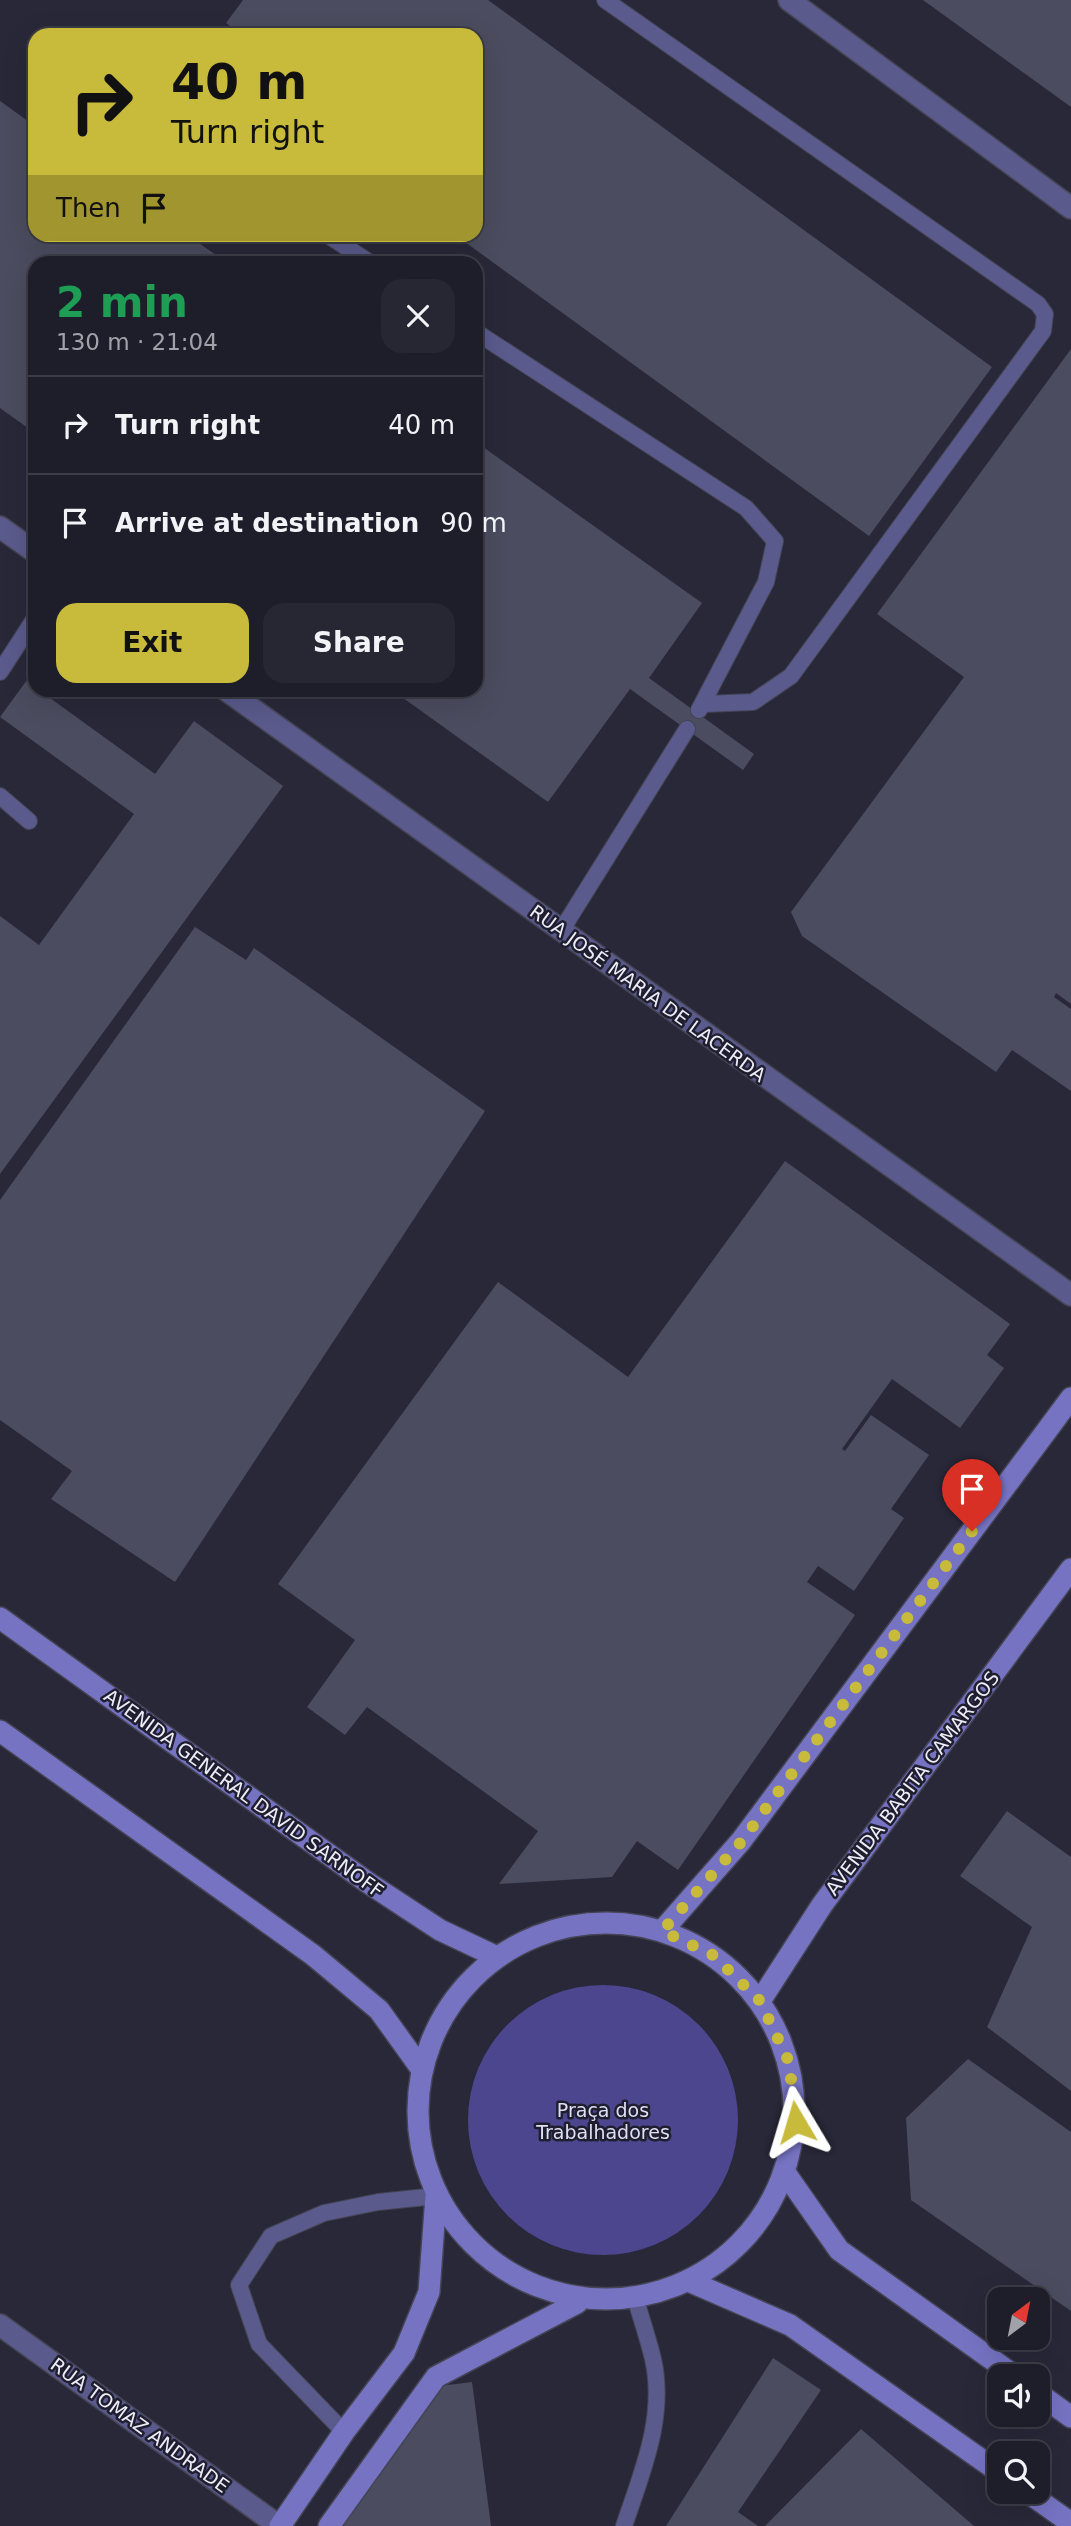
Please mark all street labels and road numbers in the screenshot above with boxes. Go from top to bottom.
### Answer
street label: RUA JOSÉ MARIA DE LACERDA [526,900,770,1086]
street label: AVENIDA BABITA CAMARGOS [821,1667,1003,1899]
street label: AVENIDA GENERAL DAVID SARNOFF [100,1684,388,1902]
street label: RUA TOMAZ ANDRADE [47,2353,233,2497]

